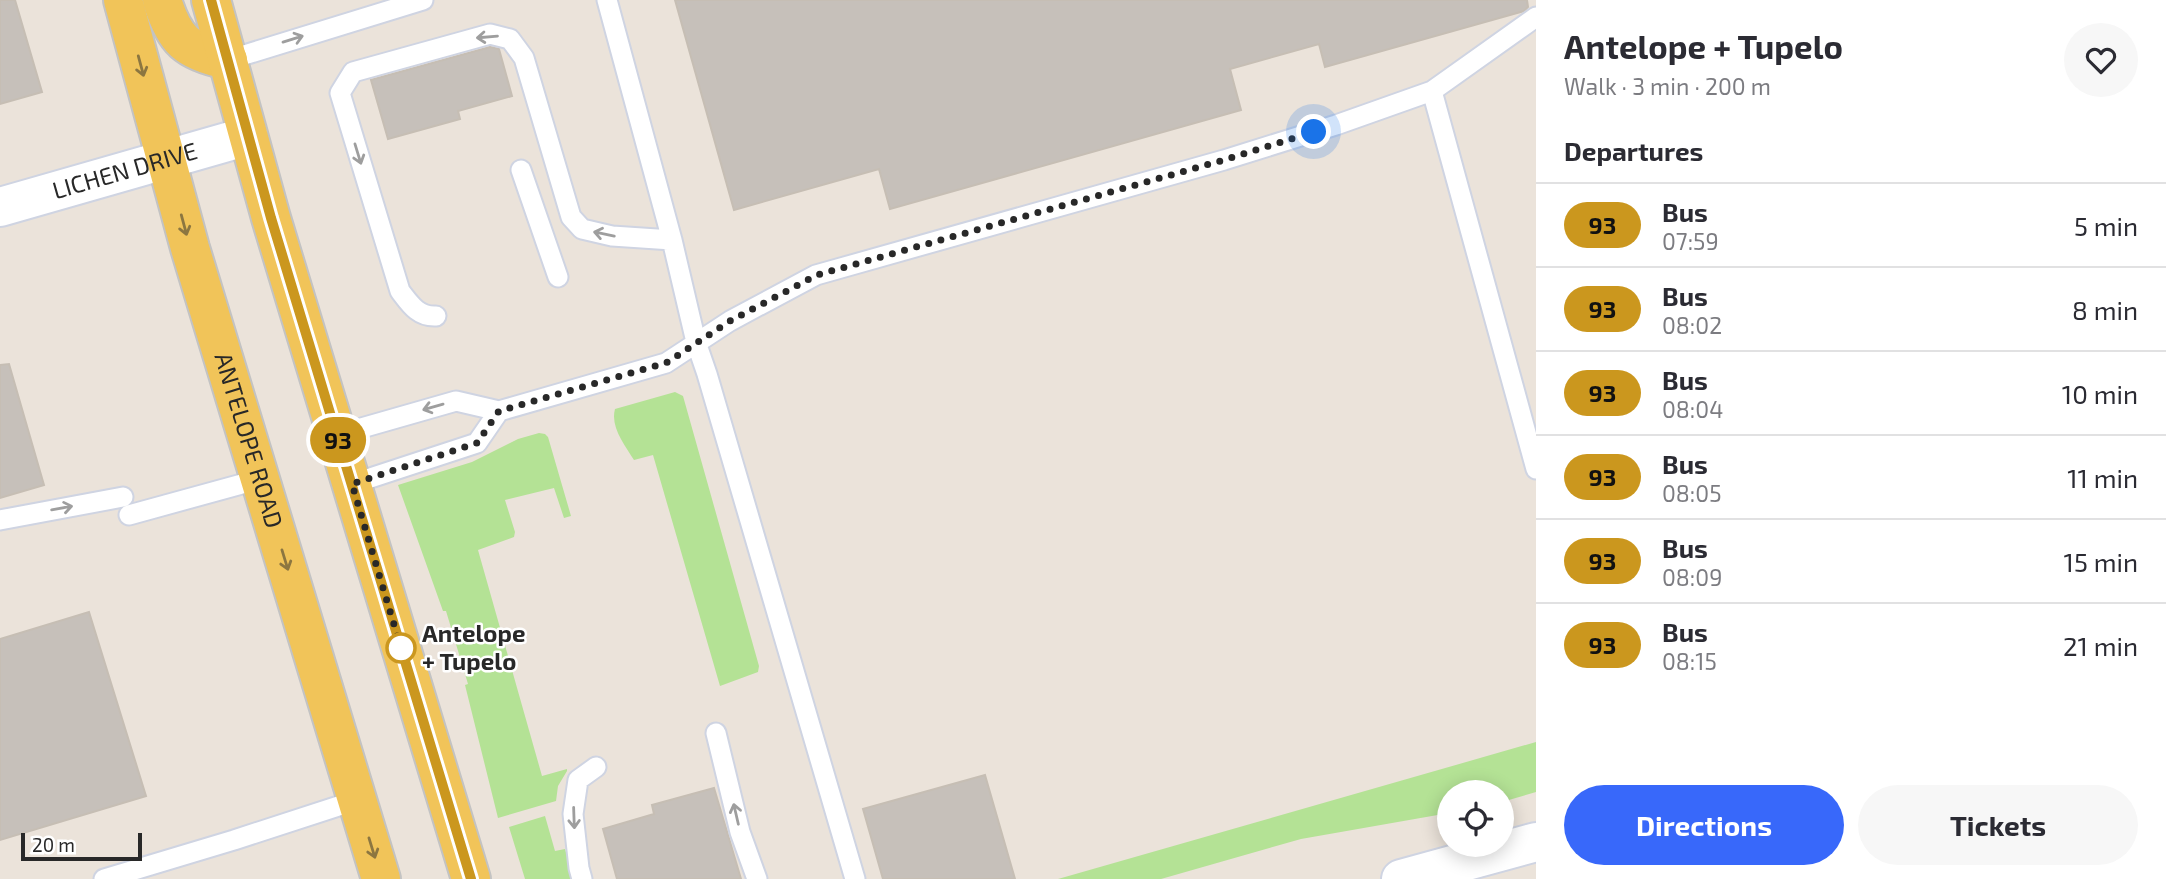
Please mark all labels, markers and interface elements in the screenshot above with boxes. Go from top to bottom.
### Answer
button: heart [2064,23,2138,97]
text: Antelope + Tupelo [1564,26,1843,66]
one-way arrow [476,31,499,44]
one-way arrow [282,32,304,45]
one-way arrow [135,54,148,77]
text: Walk · 3 min · 200 m [1564,72,1771,100]
your location [1296,114,1331,149]
street label: LICHEN DRIVE [49,135,200,204]
text: Departures [1564,135,1703,166]
one-way arrow [353,143,366,165]
text: Bus [1662,196,1708,227]
text: 93 [1589,210,1616,239]
text: 5 min [2074,210,2138,241]
one-way arrow [178,213,191,236]
one-way arrow [593,227,616,241]
text: 07:59 [1662,227,1719,255]
text: Bus [1662,280,1708,311]
text: 93 [1589,294,1616,323]
text: 8 min [2072,294,2138,325]
text: 08:02 [1662,311,1722,339]
street label: ANTELOPE ROAD [209,349,290,531]
text: Bus [1662,364,1708,395]
text: 93 [1589,378,1616,407]
text: 10 min [2062,378,2138,409]
text: 08:04 [1662,395,1723,423]
one-way arrow [422,402,444,415]
line badge: 93 [306,417,370,463]
text: 93 [324,425,352,454]
text: Bus [1662,448,1708,479]
text: 93 [1589,462,1616,491]
text: 11 min [2067,462,2138,493]
text: 08:05 [1662,479,1721,507]
one-way arrow [50,501,73,515]
text: Bus [1662,532,1708,563]
text: 93 [1589,546,1616,575]
text: 15 min [2064,546,2138,577]
one-way arrow [279,549,292,571]
text: 08:09 [1662,563,1722,591]
text: Bus [1662,616,1708,647]
place label: Antelope + Tupelo [422,618,525,675]
text: 93 [1589,630,1616,659]
text: 21 min [2063,630,2138,661]
marker: Antelope + Tupelo [386,633,416,663]
text: 08:15 [1662,647,1717,675]
map controls [1437,780,1514,857]
button: locate [1437,780,1514,857]
button: Directions [1564,785,1844,865]
button: Tickets [1858,785,2138,865]
one-way arrow [729,803,743,826]
one-way arrow [568,807,581,830]
scale bar [21,830,142,862]
text: 20 m [32,833,75,856]
one-way arrow [367,837,380,859]

